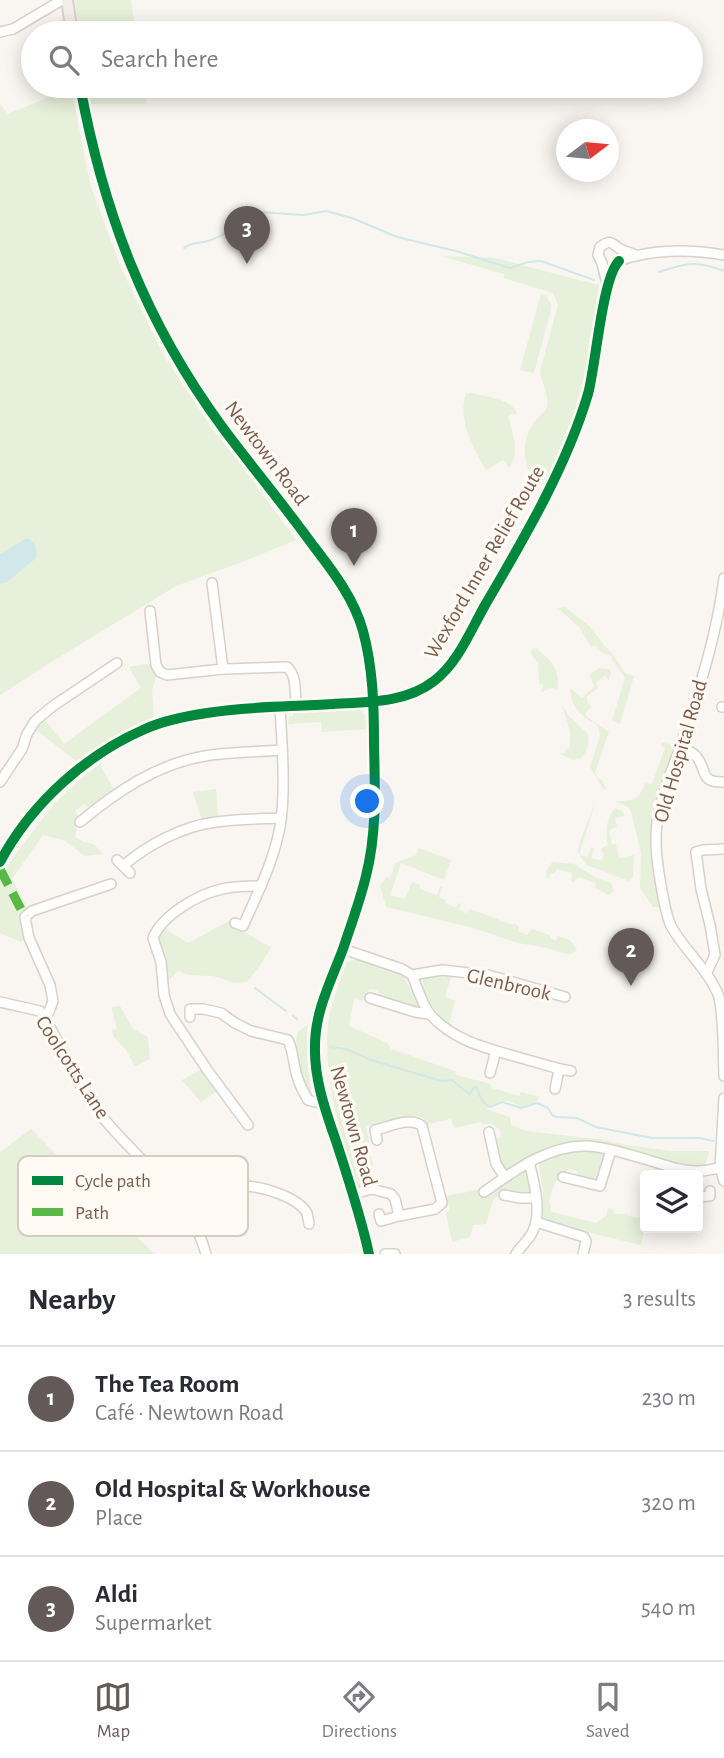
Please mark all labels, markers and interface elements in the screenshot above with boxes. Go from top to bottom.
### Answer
search box [21,21,703,98]
icon: search [45,41,83,79]
text: Search here [101,46,219,72]
north arrow [556,119,619,182]
pin: 3 [224,206,270,264]
street label: Newtown Road [221,397,312,509]
street label: Wexford Inner Relief Route [421,462,548,662]
pin: 1 [331,508,377,566]
street label: Old Hospital Road [650,677,711,825]
your location [350,784,384,818]
pin: 2 [608,928,654,986]
street label: Glenbrook [465,965,553,1004]
street label: Coolcotts Lane [32,1012,114,1123]
street label: Newtown Road [326,1063,381,1189]
legend [18,1156,248,1236]
map controls [640,1170,703,1233]
button: layers [640,1170,703,1233]
text: Cycle path [75,1172,151,1191]
text: Path [75,1204,109,1223]
text: Nearby [28,1285,116,1315]
text: 3 results [623,1288,696,1311]
text: The Tea Room [95,1371,239,1397]
text: 1 [47,1387,55,1410]
text: 230 m [642,1387,696,1410]
text: Café · Newtown Road [95,1402,284,1425]
text: Old Hospital & Workhouse [95,1476,370,1502]
text: 2 [46,1492,56,1515]
text: 320 m [642,1492,696,1515]
text: Place [95,1507,143,1530]
text: Aldi [95,1581,138,1607]
text: 3 [46,1597,56,1620]
text: 540 m [641,1597,696,1620]
text: Supermarket [95,1612,212,1635]
tab: Map [94,1678,132,1743]
tab: Directions [321,1678,397,1743]
tab: Saved [586,1678,630,1743]

